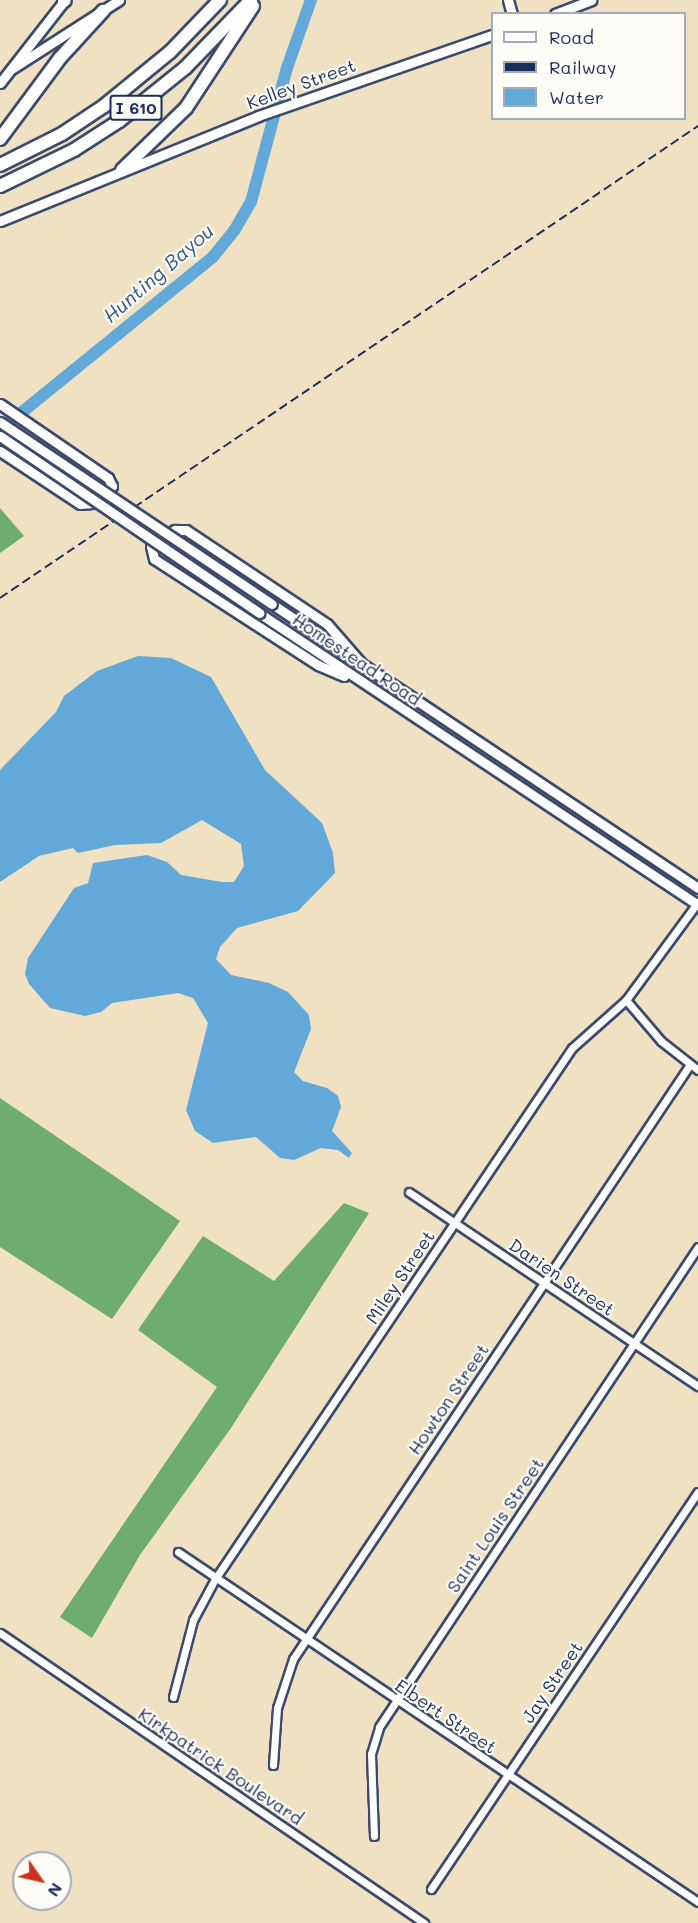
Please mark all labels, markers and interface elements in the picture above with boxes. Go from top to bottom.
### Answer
legend [491,12,686,120]
text: Road [549,25,594,49]
street label: Kelley Street [243,54,359,114]
text: Railway [549,55,616,79]
text: Water [549,85,604,109]
road number: I 610 [109,95,163,121]
water label: Hunting Bayou [98,219,218,327]
street label: Homestead Road [289,608,425,710]
street label: Miley Street [361,1226,439,1328]
street label: Darien Street [505,1234,619,1320]
street label: Howton Street [403,1339,493,1459]
street label: Saint Louis Street [442,1454,548,1596]
street label: Jay Street [517,1637,587,1727]
street label: Elbert Street [391,1674,501,1758]
street label: Kirkpatrick Boulevard [134,1703,308,1829]
north arrow [12,1851,72,1911]
text: N [44,1879,68,1901]

